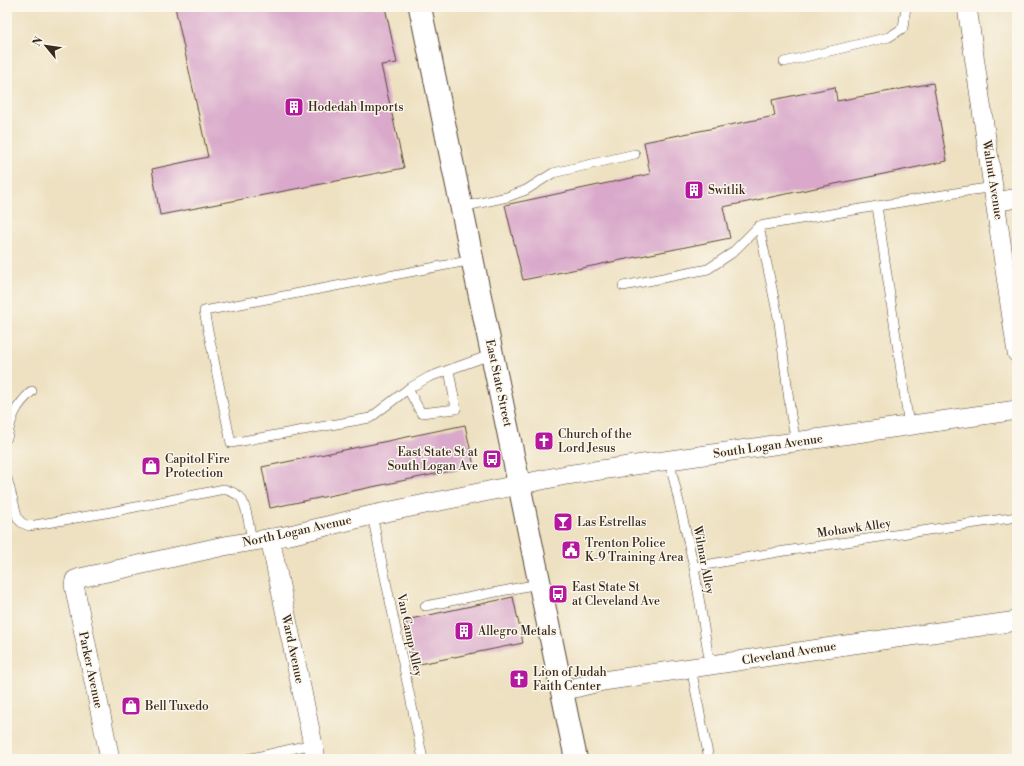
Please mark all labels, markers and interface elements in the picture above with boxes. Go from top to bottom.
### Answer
north arrow [26,26,66,66]
text: N [30,34,47,49]
building icon: Hodedah Imports [283,96,305,118]
place label: Hodedah Imports [308,100,403,115]
street label: Walnut Avenue [979,138,1006,221]
building icon: Switlik [683,179,705,201]
place label: Switlik [708,183,746,198]
street label: East State Street [482,338,515,429]
place label: Church of the Lord Jesus [558,427,632,456]
church icon: Church of the Lord Jesus [533,430,555,452]
street label: South Logan Avenue [712,431,824,462]
place label: East State St at South Logan Ave [387,445,479,474]
bus stop icon: East State St at South Logan Ave [481,448,503,470]
place label: Capitol Fire Protection [165,452,230,481]
shop icon: Capitol Fire Protection [140,455,162,477]
bar icon: Las Estrellas [552,511,574,533]
street label: North Logan Avenue [241,513,353,550]
place label: Las Estrellas [577,515,646,530]
street label: Mohawk Alley [816,516,892,541]
street label: Wilmar Alley [689,524,718,596]
place label: Trenton Police K-9 Training Area [585,536,684,565]
public building icon: Trenton Police K-9 Training Area [560,539,582,561]
place label: East State St at Cleveland Ave [572,580,660,609]
bus stop icon: East State St at Cleveland Ave [547,583,569,605]
street label: Van Camp Alley [393,591,426,678]
street label: Ward Avenue [278,612,307,685]
building icon: Allegro Metals [453,620,475,642]
place label: Allegro Metals [477,624,556,639]
street label: Parker Avenue [75,630,106,710]
street label: Cleveland Avenue [741,639,837,668]
place label: Lion of Judah Faith Center [533,665,607,694]
church icon: Lion of Judah Faith Center [508,668,530,690]
shop icon: Bell Tuxedo [120,695,142,717]
place label: Bell Tuxedo [144,699,209,714]

